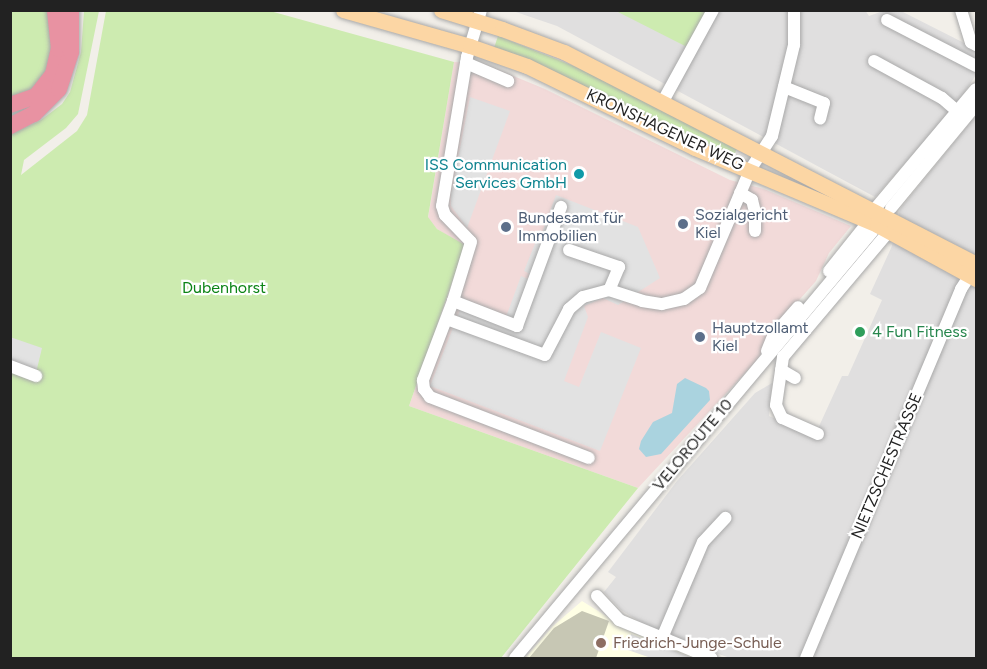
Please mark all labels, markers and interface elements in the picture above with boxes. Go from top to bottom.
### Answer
street label: KRONSHAGENER WEG [583,85,747,175]
place label: ISS Communication Services GmbH [425,155,567,193]
marker: ISS Communication Services GmbH [572,167,586,181]
place label: Sozialgericht Kiel [695,205,788,243]
place label: Bundesamt für Immobilien [518,208,623,246]
marker: Sozialgericht Kiel [676,217,690,231]
marker: Bundesamt für Immobilien [499,220,513,234]
park label: Dubenhorst [182,278,266,298]
place label: Hauptzollamt Kiel [712,318,809,356]
place label: 4 Fun Fitness [872,322,967,342]
marker: 4 Fun Fitness [853,325,867,339]
marker: Hauptzollamt Kiel [693,330,707,344]
street label: NIETZSCHESTRASSE [848,390,926,542]
street label: VELOROUTE 10 [649,395,737,495]
place label: Friedrich-Junge-Schule [613,633,782,653]
marker: Friedrich-Junge-Schule [594,636,608,650]

